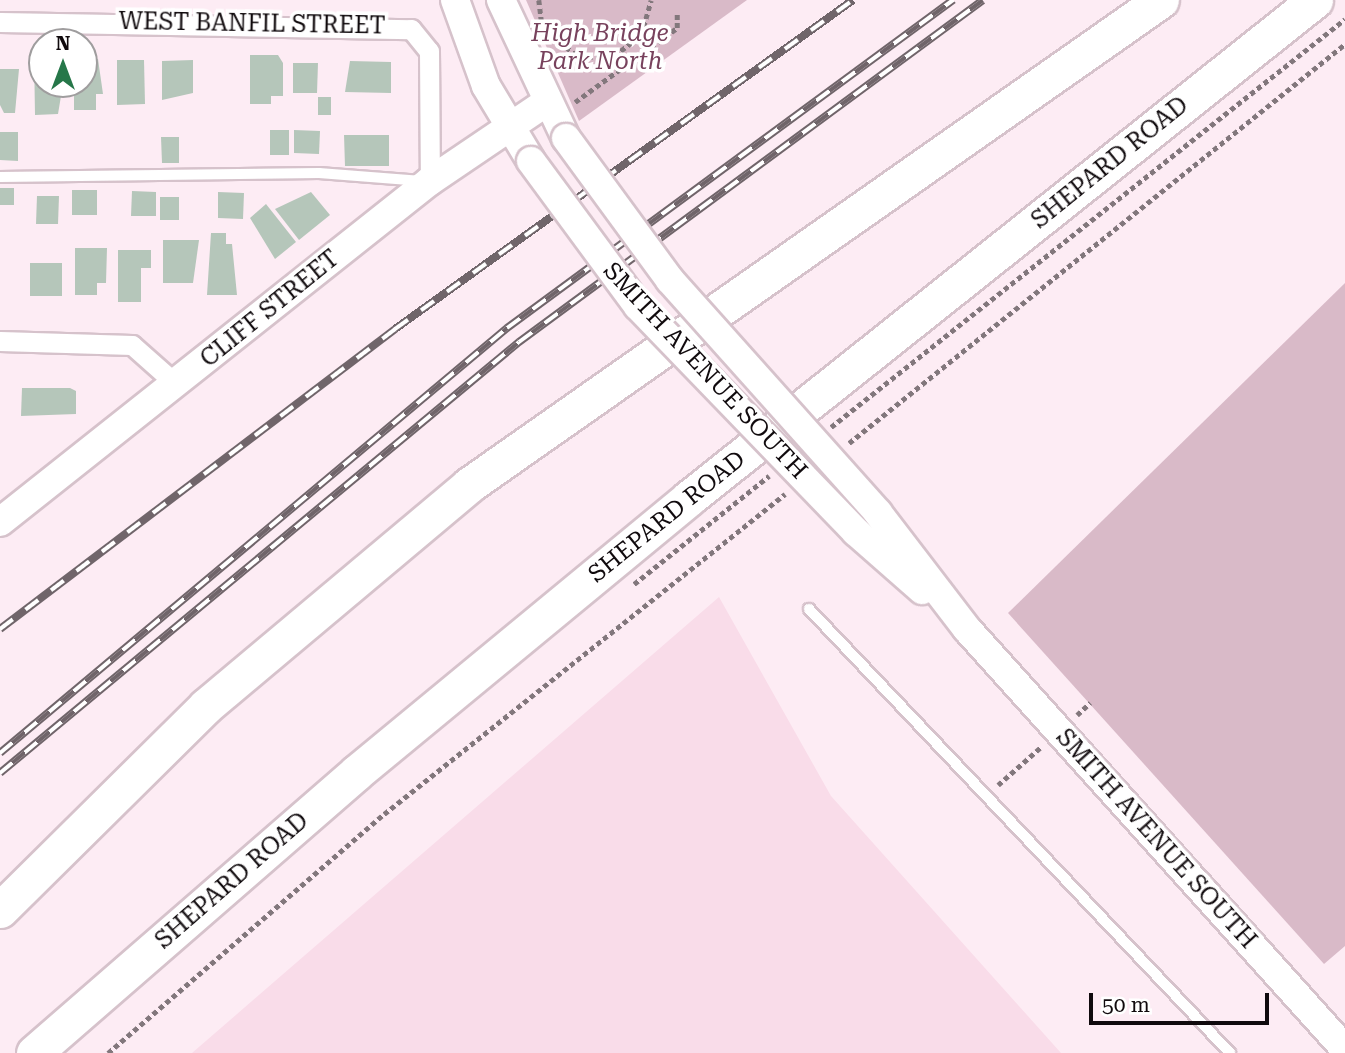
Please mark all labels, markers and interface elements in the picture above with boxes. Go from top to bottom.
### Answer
street label: WEST BANFIL STREET [118,7,386,41]
park label: High Bridge Park North [531,20,669,76]
north arrow [28,28,98,98]
text: N [56,32,70,55]
street label: SHEPARD ROAD [1026,91,1194,235]
street label: CLIFF STREET [195,244,345,374]
street label: SMITH AVENUE SOUTH [597,257,813,485]
street label: SHEPARD ROAD [583,445,751,589]
street label: SMITH AVENUE SOUTH [1050,723,1262,955]
street label: SHEPARD ROAD [150,807,314,955]
scale bar [1093,979,1273,1023]
text: 50 m [1102,993,1150,1017]

